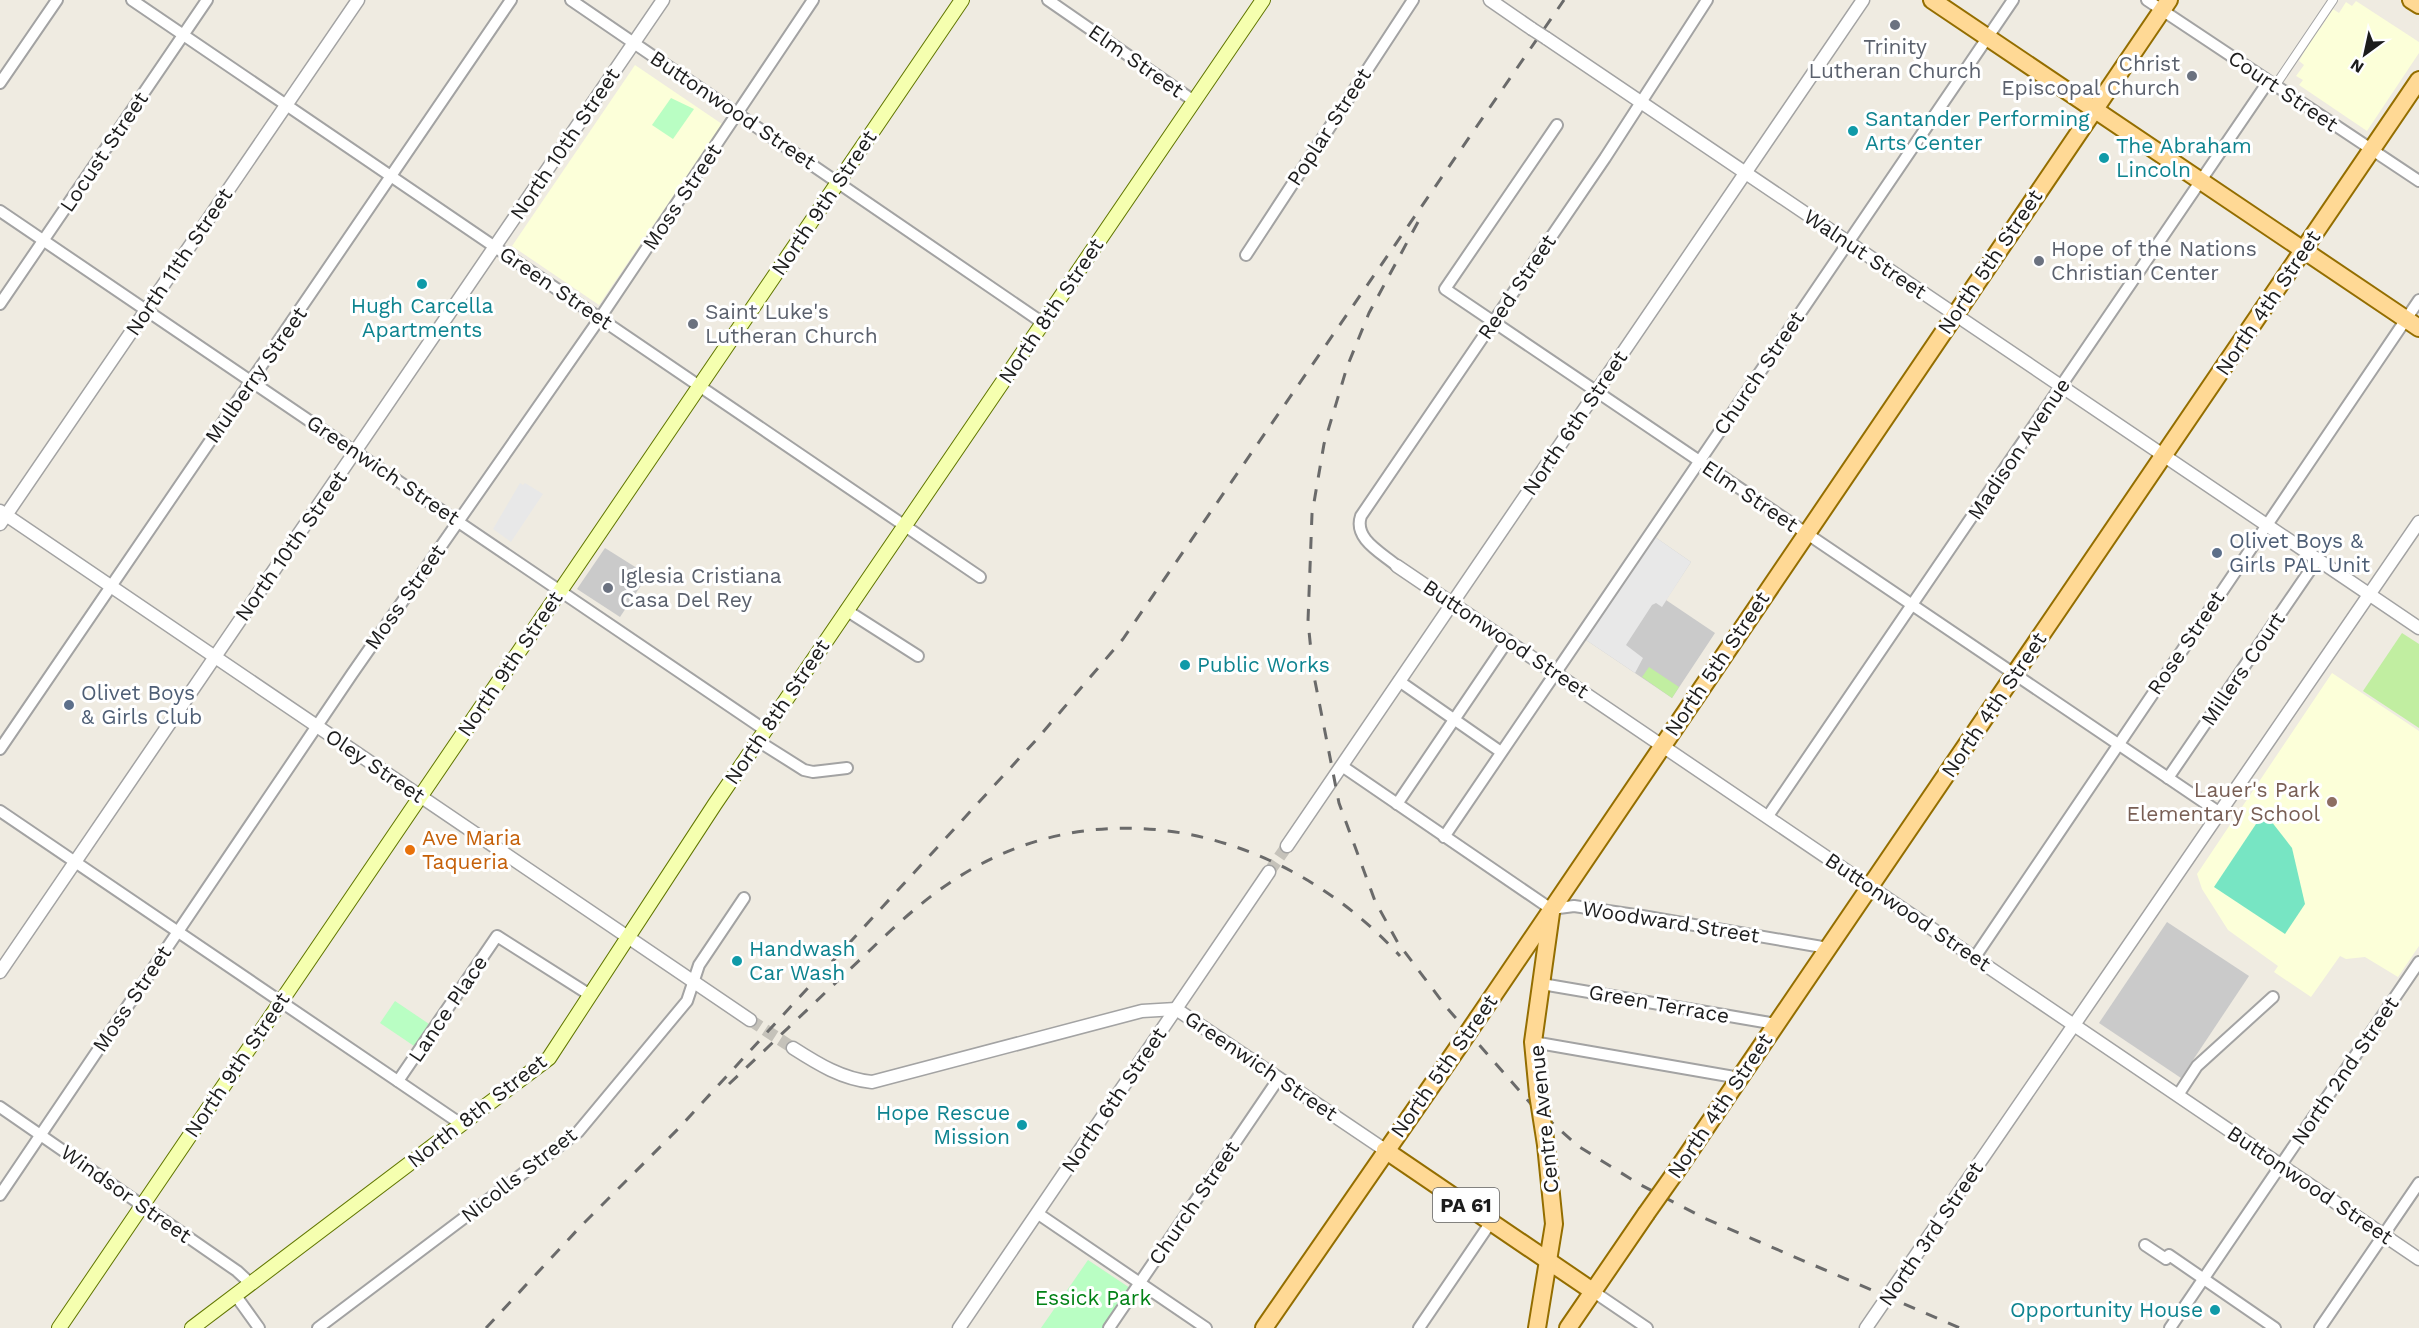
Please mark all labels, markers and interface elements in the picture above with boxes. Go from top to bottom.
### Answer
marker: Trinity Lutheran Church [1888,18,1902,32]
street label: Elm Street [1084,19,1189,103]
north arrow [2335,24,2395,84]
place label: Trinity Lutheran Church [1809,34,1981,83]
street label: Buttonwood Street [646,45,821,174]
street label: Court Street [2224,45,2343,137]
place label: Christ Episcopal Church [2001,51,2180,100]
text: N [2347,55,2367,77]
street label: North 10th Street [505,63,625,224]
street label: Poplar Street [1281,63,1376,190]
marker: Christ Episcopal Church [2185,69,2199,83]
street label: Locust Street [54,87,153,217]
place label: Santander Performing Arts Center [1865,106,2090,155]
marker: Santander Performing Arts Center [1846,124,1860,138]
street label: North 9th Street [766,125,882,280]
place label: The Abraham Lincoln [2116,133,2252,182]
street label: Moss Street [637,139,726,255]
marker: The Abraham Lincoln [2097,151,2111,165]
street label: North 11th Street [120,183,237,340]
street label: North 5th Street [1932,184,2047,339]
street label: Walnut Street [1799,203,1932,304]
street label: North 4th Street [2210,225,2326,380]
street label: Reed Street [1472,229,1561,344]
street label: North 8th Street [993,233,1109,388]
place label: Hope of the Nations Christian Center [2051,236,2257,285]
street label: Green Street [495,241,618,335]
marker: Hope of the Nations Christian Center [2032,254,2046,268]
marker: Hugh Carcella Apartments [415,277,429,291]
place label: Hugh Carcella Apartments [351,293,493,342]
place label: Saint Luke's Lutheran Church [705,299,878,348]
street label: Mulberry Street [199,302,312,448]
street label: Church Street [1708,306,1809,439]
marker: Saint Luke's Lutheran Church [686,317,700,331]
street label: North 6th Street [1517,345,1633,500]
street label: Madison Avenue [1962,373,2075,524]
street label: Greenwich Street [302,409,465,530]
street label: Elm Street [1698,454,1803,537]
street label: North 10th Street [229,466,352,626]
place label: Olivet Boys & Girls PAL Unit [2229,528,2370,577]
street label: Moss Street [359,539,450,654]
marker: Olivet Boys & Girls PAL Unit [2210,546,2224,560]
place label: Iglesia Cristiana Casa Del Rey [620,563,782,612]
street label: Buttonwood Street [1419,574,1594,703]
marker: Iglesia Cristiana Casa Del Rey [601,581,615,595]
street label: North 9th Street [452,586,568,741]
street label: North 5th Street [1659,586,1774,741]
street label: Rose Street [2142,586,2230,699]
street label: Millers Court [2195,607,2290,730]
street label: North 4th Street [1936,627,2052,782]
street label: North 8th Street [719,634,835,789]
place label: Public Works [1197,652,1330,677]
marker: Public Works [1178,658,1192,672]
place label: Olivet Boys & Girls Club [81,680,202,729]
marker: Olivet Boys & Girls Club [62,698,76,712]
street label: Oley Street [321,723,430,808]
place label: Lauer's Park Elementary School [2127,777,2321,826]
marker: Lauer's Park Elementary School [2325,795,2339,809]
place label: Ave Maria Taqueria [422,825,521,874]
marker: Ave Maria Taqueria [403,843,417,857]
street label: Buttonwood Street [1821,847,1996,976]
street label: Woodward Street [1581,895,1762,948]
place label: Handwash Car Wash [749,936,856,985]
street label: Moss Street [87,941,176,1057]
street label: Lance Place [403,951,492,1067]
marker: Handwash Car Wash [730,954,744,968]
street label: Green Terrace [1587,979,1731,1028]
street label: North 9th Street [179,987,295,1142]
street label: North 5th Street [1385,989,1502,1142]
street label: North 2nd Street [2286,992,2404,1150]
street label: Greenwich Street [1180,1005,1343,1126]
street label: North 6th Street [1056,1022,1172,1177]
street label: North 4th Street [1662,1028,1778,1183]
street label: Centre Avenue [1523,1044,1564,1195]
street label: North 8th Street [402,1048,551,1173]
place label: Hope Rescue Mission [876,1100,1010,1149]
marker: Hope Rescue Mission [1015,1118,1029,1132]
street label: Buttonwood Street [2223,1120,2398,1249]
street label: Nicolls Street [456,1122,582,1227]
street label: Church Street [1143,1136,1244,1269]
street label: Windsor Street [56,1139,197,1248]
street label: North 3rd Street [1873,1157,1988,1311]
road number: PA 61 [1433,1188,1499,1222]
park label: Essick Park [1035,1285,1151,1310]
place label: Opportunity House [2010,1297,2203,1322]
marker: Opportunity House [2208,1303,2222,1317]

